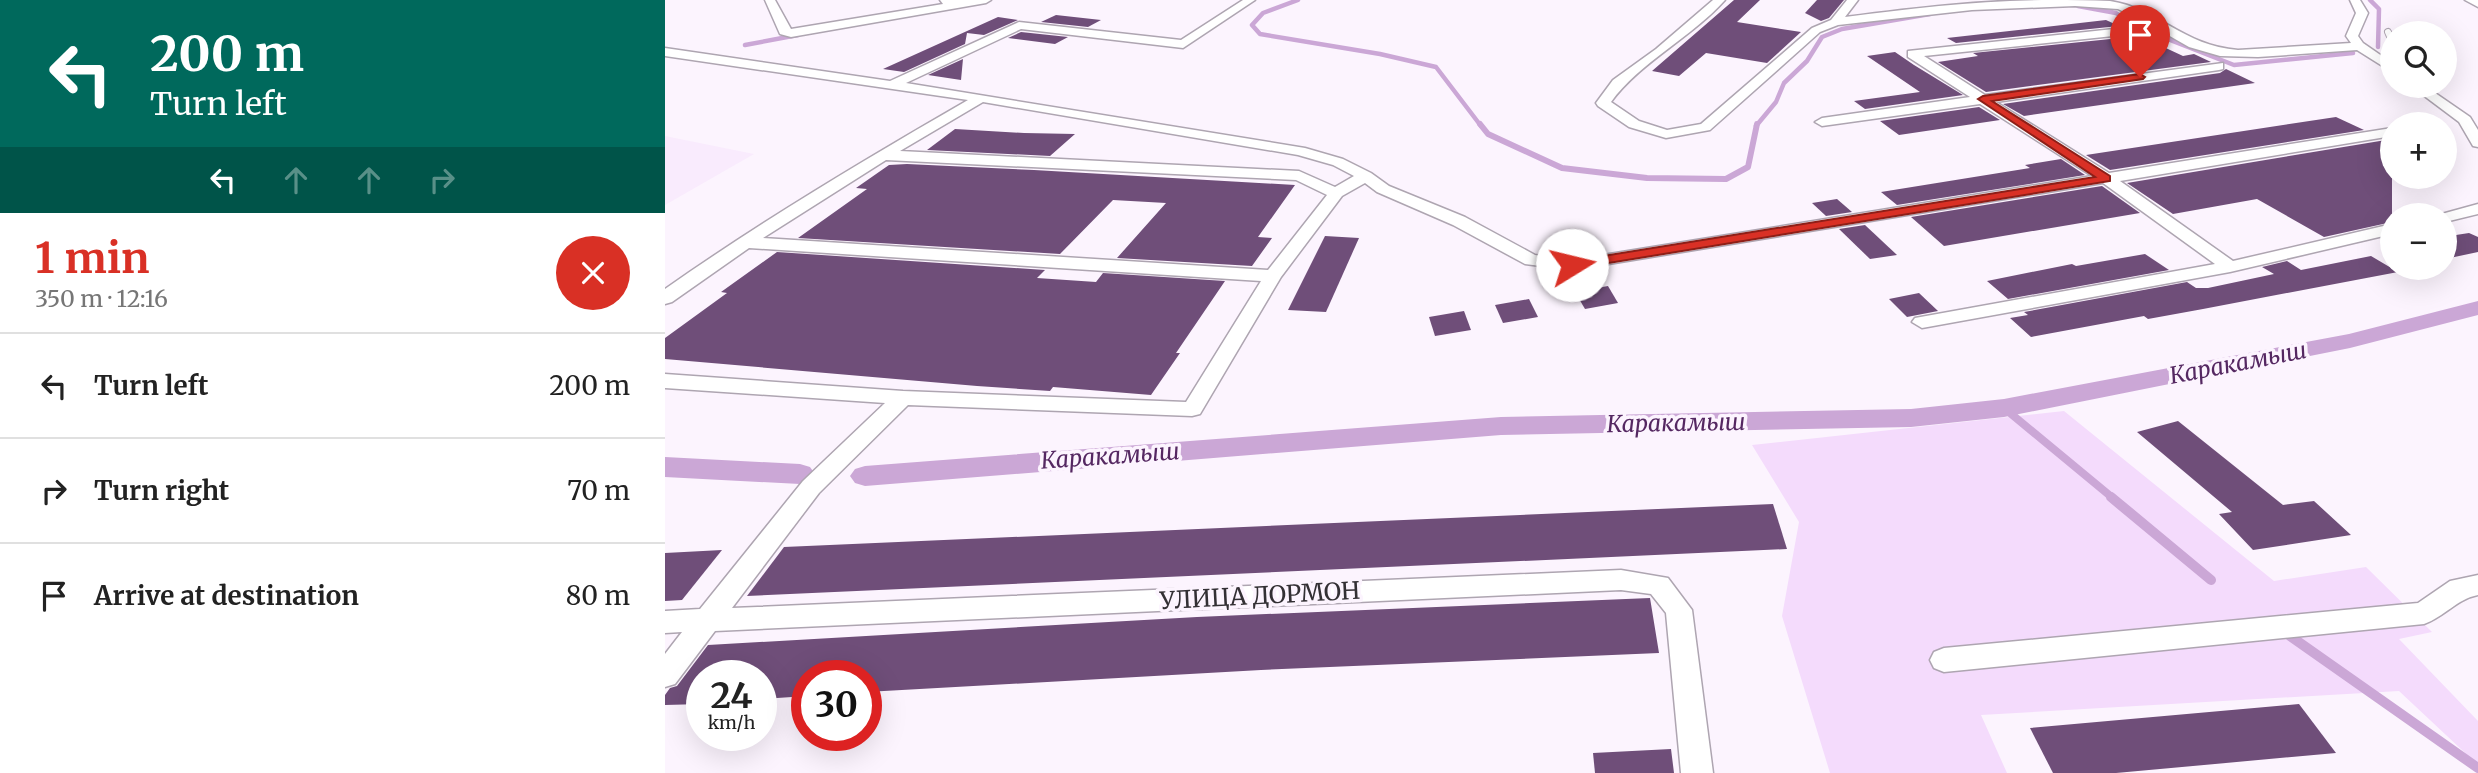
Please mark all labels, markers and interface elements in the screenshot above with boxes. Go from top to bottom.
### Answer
pin [2110,5,2170,77]
icon: arrive [2121,16,2159,54]
map controls [2380,21,2457,280]
button: search [2380,21,2457,98]
text: 200 m [150,23,304,84]
icon: left [35,28,126,119]
text: Turn left [150,84,287,124]
button: + [2380,112,2457,189]
icon: left [204,161,242,199]
icon: ahead [277,161,315,199]
icon: ahead [350,161,388,199]
icon: right [423,161,461,199]
button: − [2380,203,2457,280]
position arrow [1535,228,1609,302]
text: 1 min [35,232,149,284]
button: close [556,236,630,310]
text: 350 m · 12:16 [35,284,168,313]
water label: Каракамыш [2167,335,2309,390]
icon: left [35,367,73,405]
text: Turn left [94,369,208,402]
text: 200 m [549,369,630,402]
water label: Каракамыш [1606,407,1746,438]
water label: Каракамыш [1040,436,1180,475]
icon: right [35,472,73,510]
text: Turn right [94,474,229,507]
text: 70 m [567,474,630,507]
street label: УЛИЦА ДОРМОН [1158,575,1361,616]
icon: arrive [35,577,73,615]
text: Arrive at destination [94,579,359,612]
text: 80 m [566,579,630,612]
speed limit sign: 30 [791,660,882,751]
text: 24 [710,674,753,718]
text: km/h [708,711,755,734]

